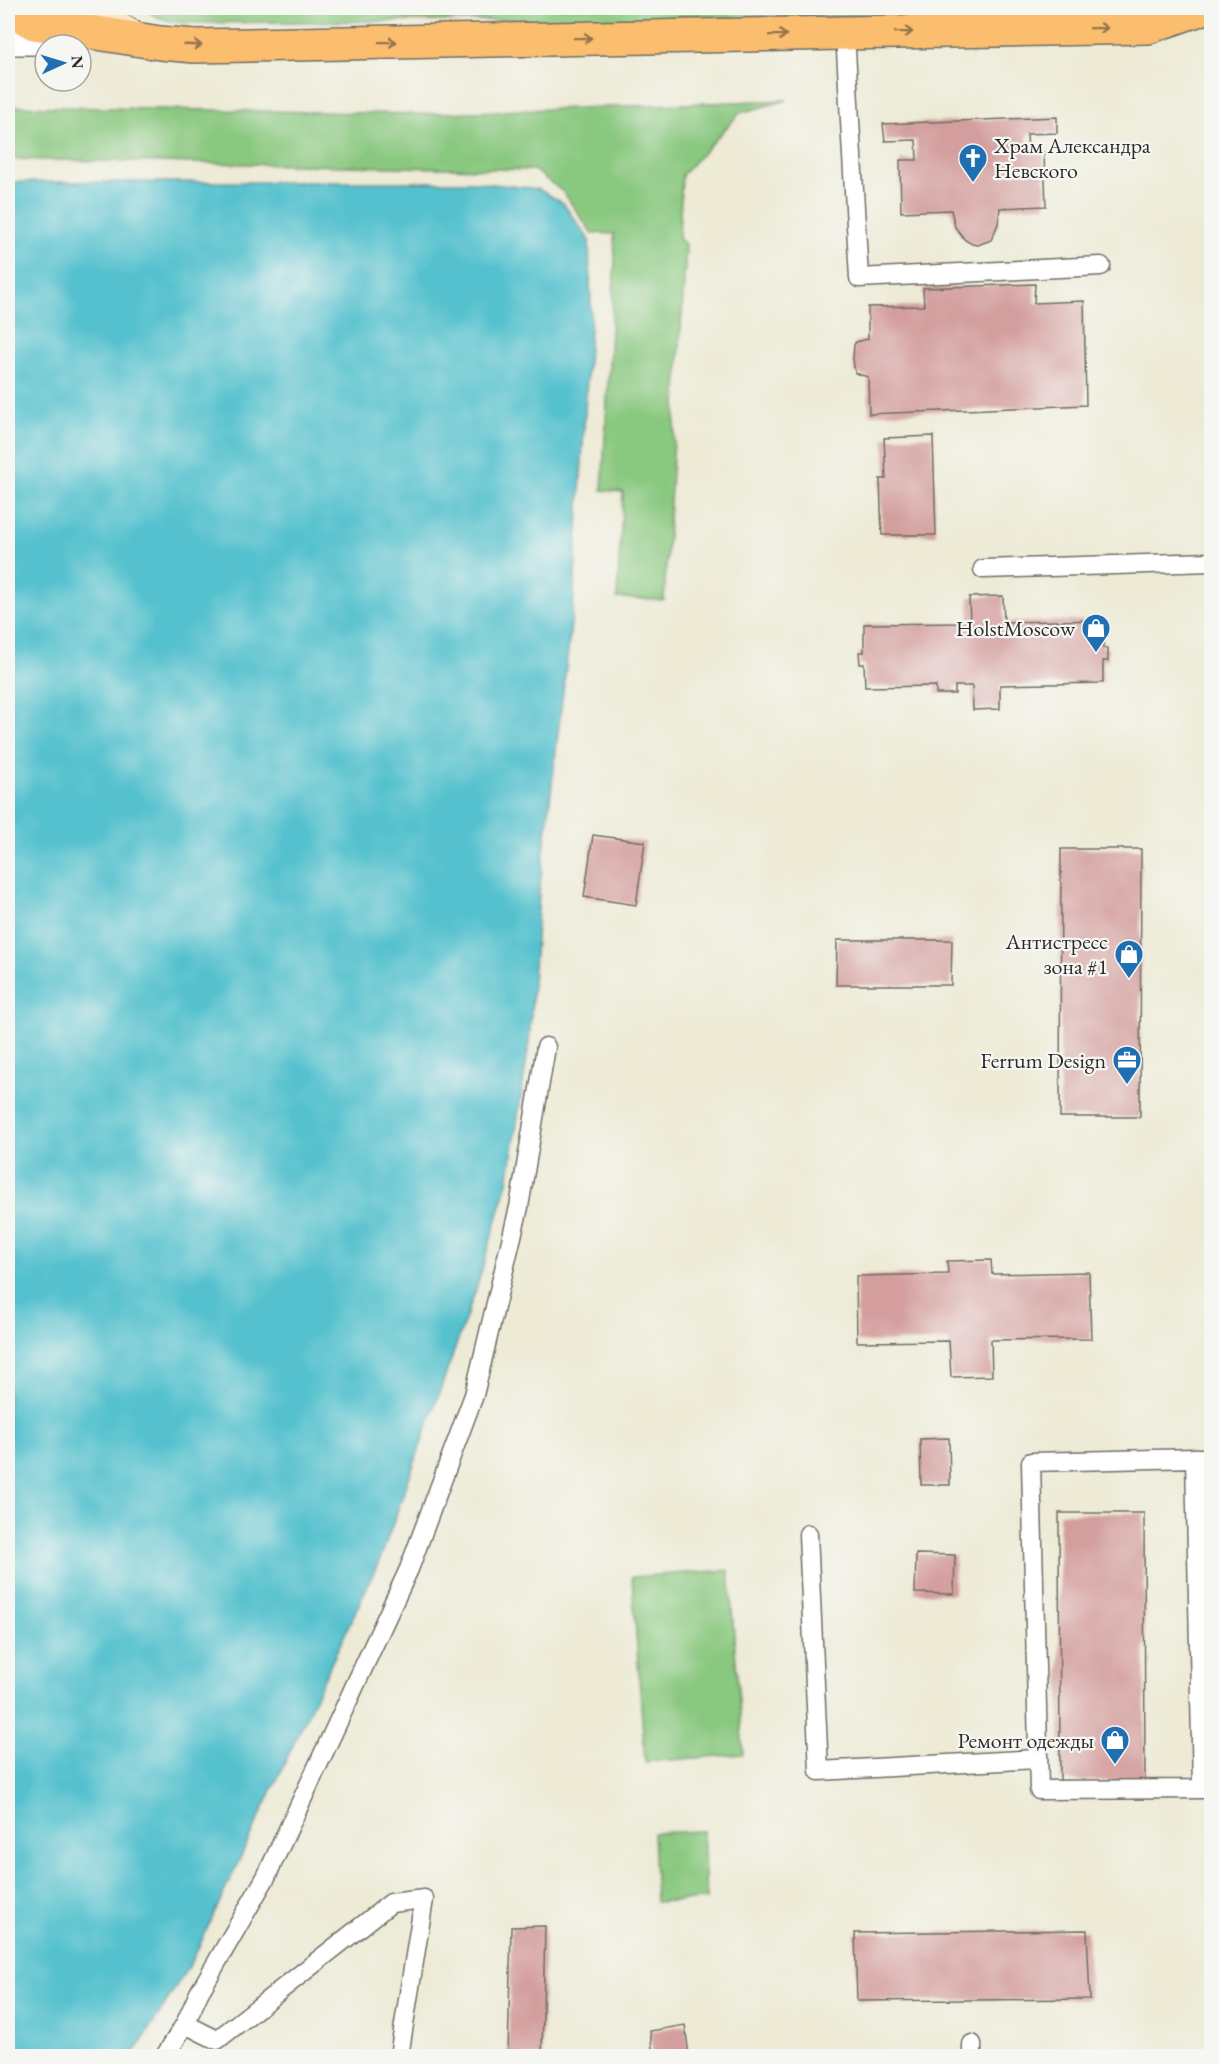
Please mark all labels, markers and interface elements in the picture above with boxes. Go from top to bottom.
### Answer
one-way arrow [1088,22,1108,34]
one-way arrow [893,26,913,38]
one-way arrow [767,29,787,41]
north arrow [33,33,93,93]
one-way arrow [572,33,592,44]
one-way arrow [377,36,397,48]
one-way arrow [182,39,202,51]
text: N [67,55,88,69]
place label: Храм Александра Невского [993,131,1151,185]
church icon: Храм Александра Невского [957,142,989,184]
shop icon: HolstMoscow [1080,612,1112,654]
place label: HolstMoscow [956,614,1076,643]
place label: Антистресс зона #1 [1004,927,1108,981]
shop icon: Антистресс зона #1 [1113,938,1145,980]
office icon: Ferrum Design [1111,1044,1143,1086]
place label: Ferrum Design [980,1046,1106,1075]
shop icon: Ремонт одежды [1099,1724,1131,1766]
place label: Ремонт одежды [957,1726,1094,1755]

